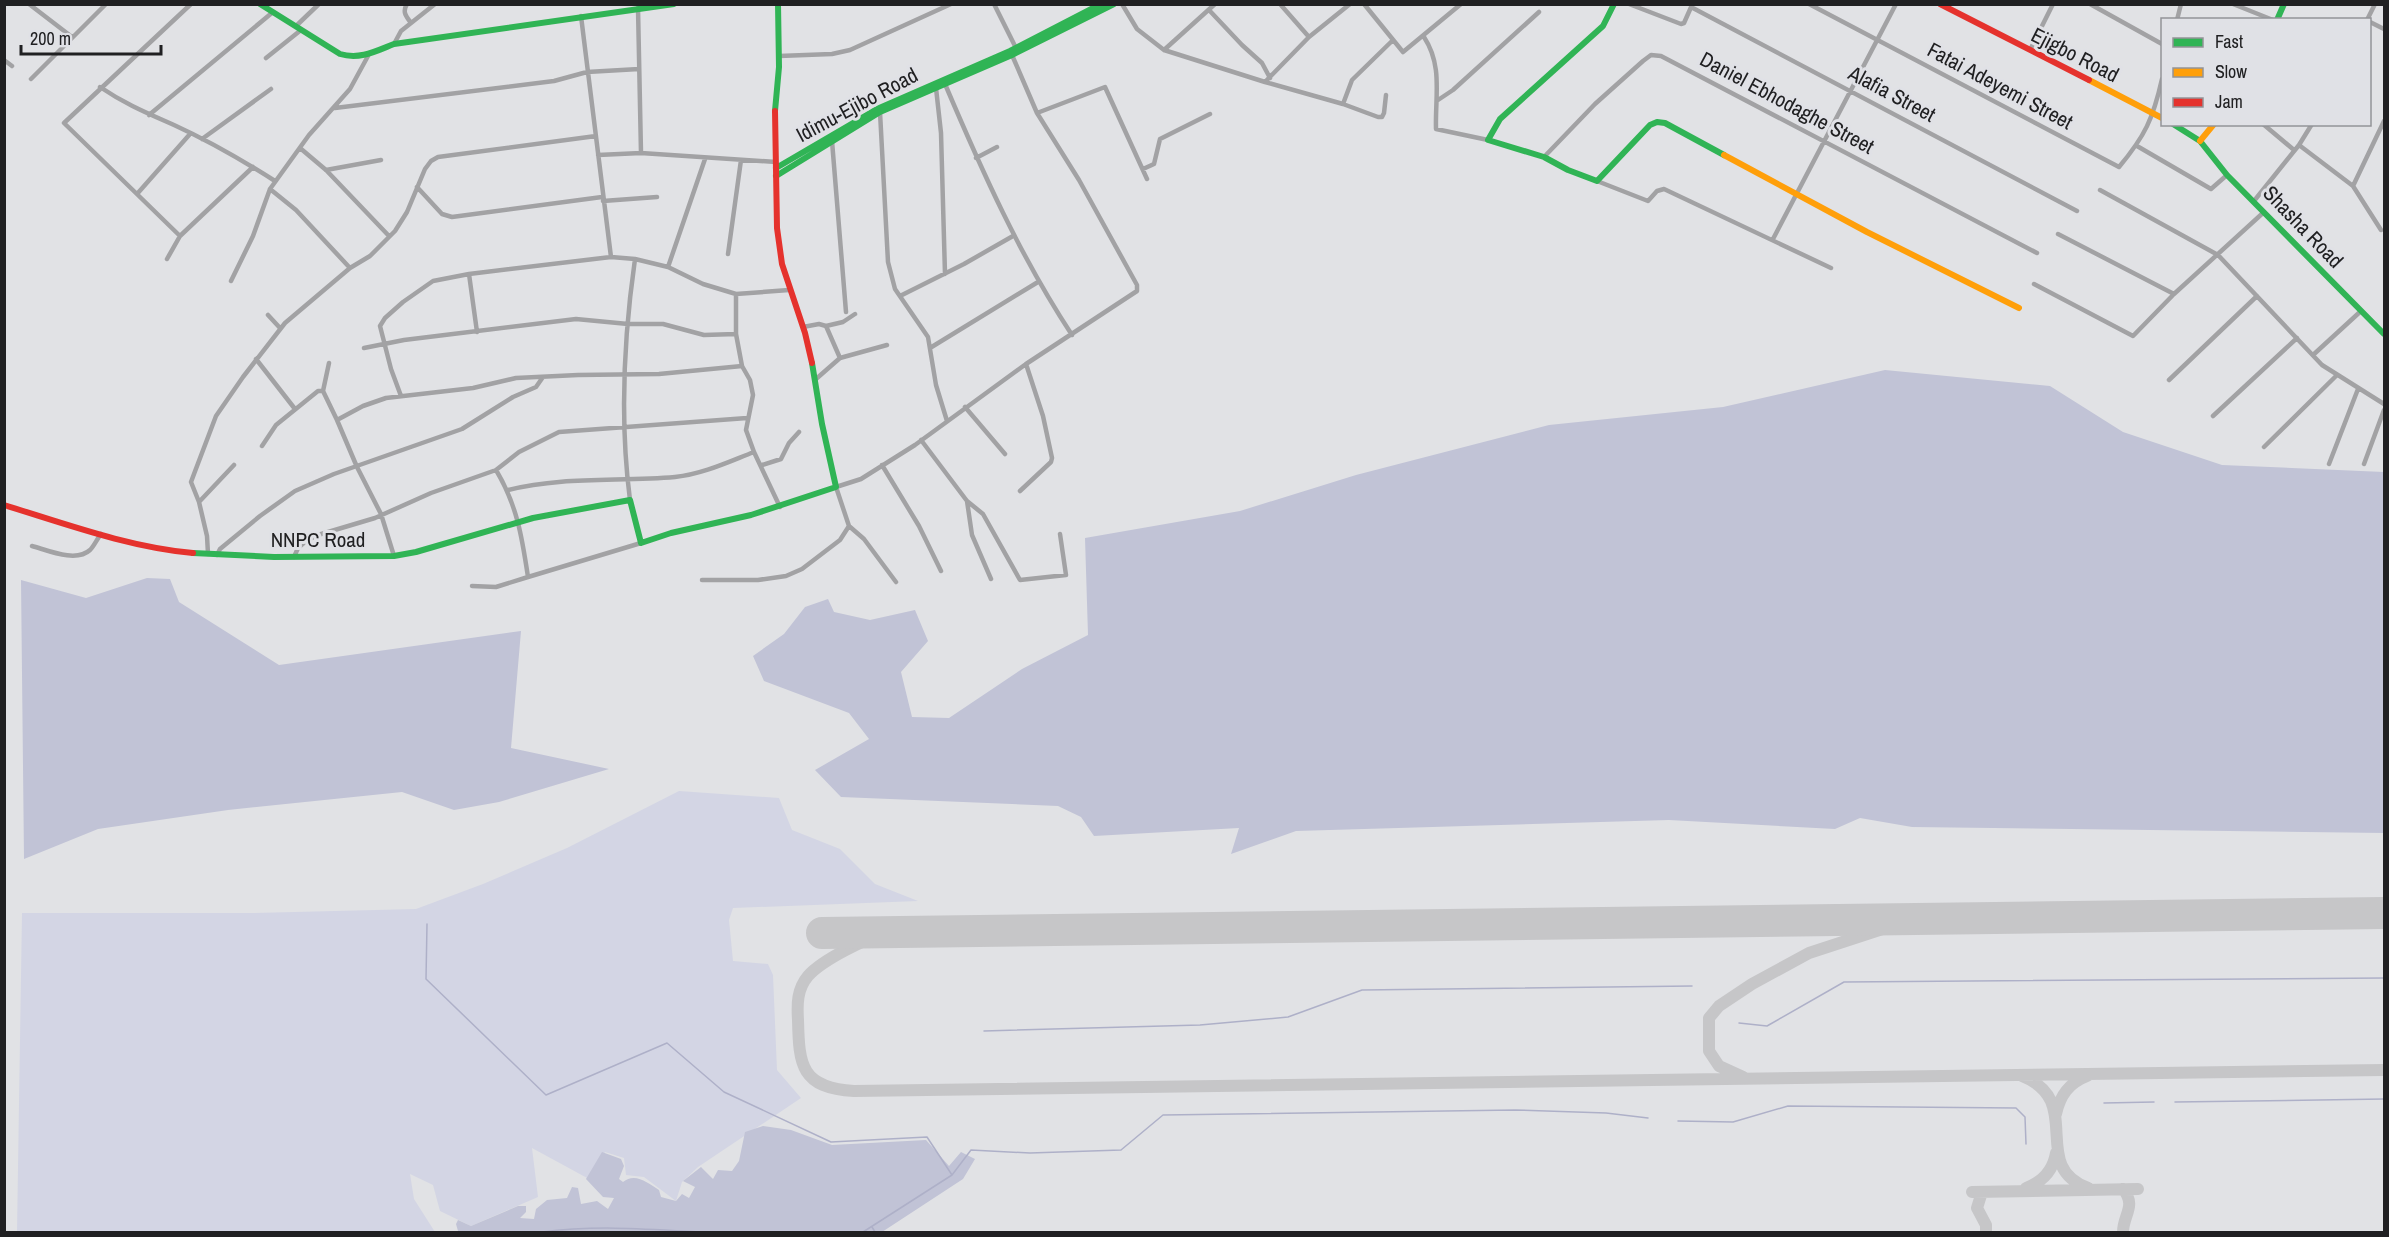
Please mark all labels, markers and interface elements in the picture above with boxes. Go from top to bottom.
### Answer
scale bar [21,18,160,56]
legend [2161,18,2371,126]
street label: Ejigbo Road [2026,20,2124,89]
text: 200 m [30,26,71,51]
text: Fast [2215,29,2243,54]
street label: Fatai Adeyemi Street [1922,35,2078,136]
street label: Daniel Ebhodaghe Street [1695,44,1880,161]
street label: Alafia Street [1843,58,1941,129]
text: Slow [2215,59,2247,84]
street label: Idimu-Ejibo Road [791,60,923,149]
text: Jam [2215,89,2243,114]
street label: Shasha Road [2257,179,2350,274]
street label: NNPC Road [271,525,365,554]

